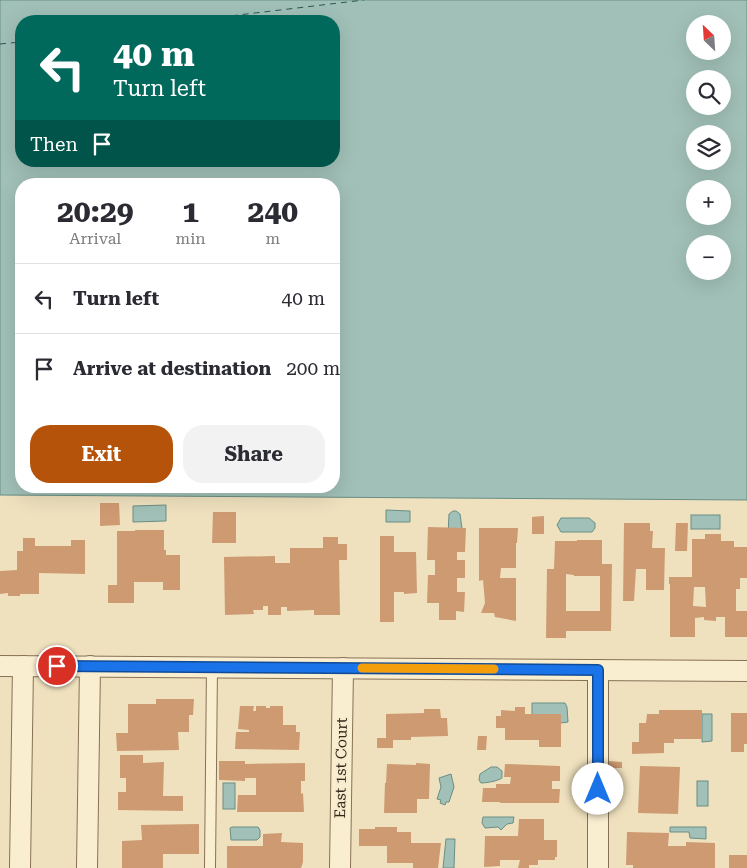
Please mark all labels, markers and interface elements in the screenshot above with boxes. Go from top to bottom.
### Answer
north arrow [686,15,731,60]
map controls [686,15,731,280]
text: 40 m [113,34,195,75]
icon: left [30,35,95,100]
button: search [686,70,731,115]
text: Turn left [113,76,206,101]
button: layers [686,125,731,170]
icon: arrive [88,130,116,158]
text: Then [30,133,78,156]
button: + [686,180,731,225]
text: 20:29 [57,194,134,229]
text: 1 [182,194,199,229]
text: 240 [248,194,298,229]
text: Arrival [69,229,121,248]
text: min [176,229,206,248]
text: m [265,229,280,248]
button: − [686,235,731,280]
icon: left [30,285,58,313]
text: Turn left [73,287,159,310]
text: 40 m [282,287,325,310]
icon: arrive [30,355,58,383]
text: Arrive at destination [73,357,271,380]
text: 200 m [286,357,340,380]
button: Exit [30,425,173,483]
button: Share [183,425,325,483]
pin [36,645,78,687]
icon: arrive [43,652,71,680]
street label: East 1st Court [331,717,351,818]
position arrow [571,762,623,814]

